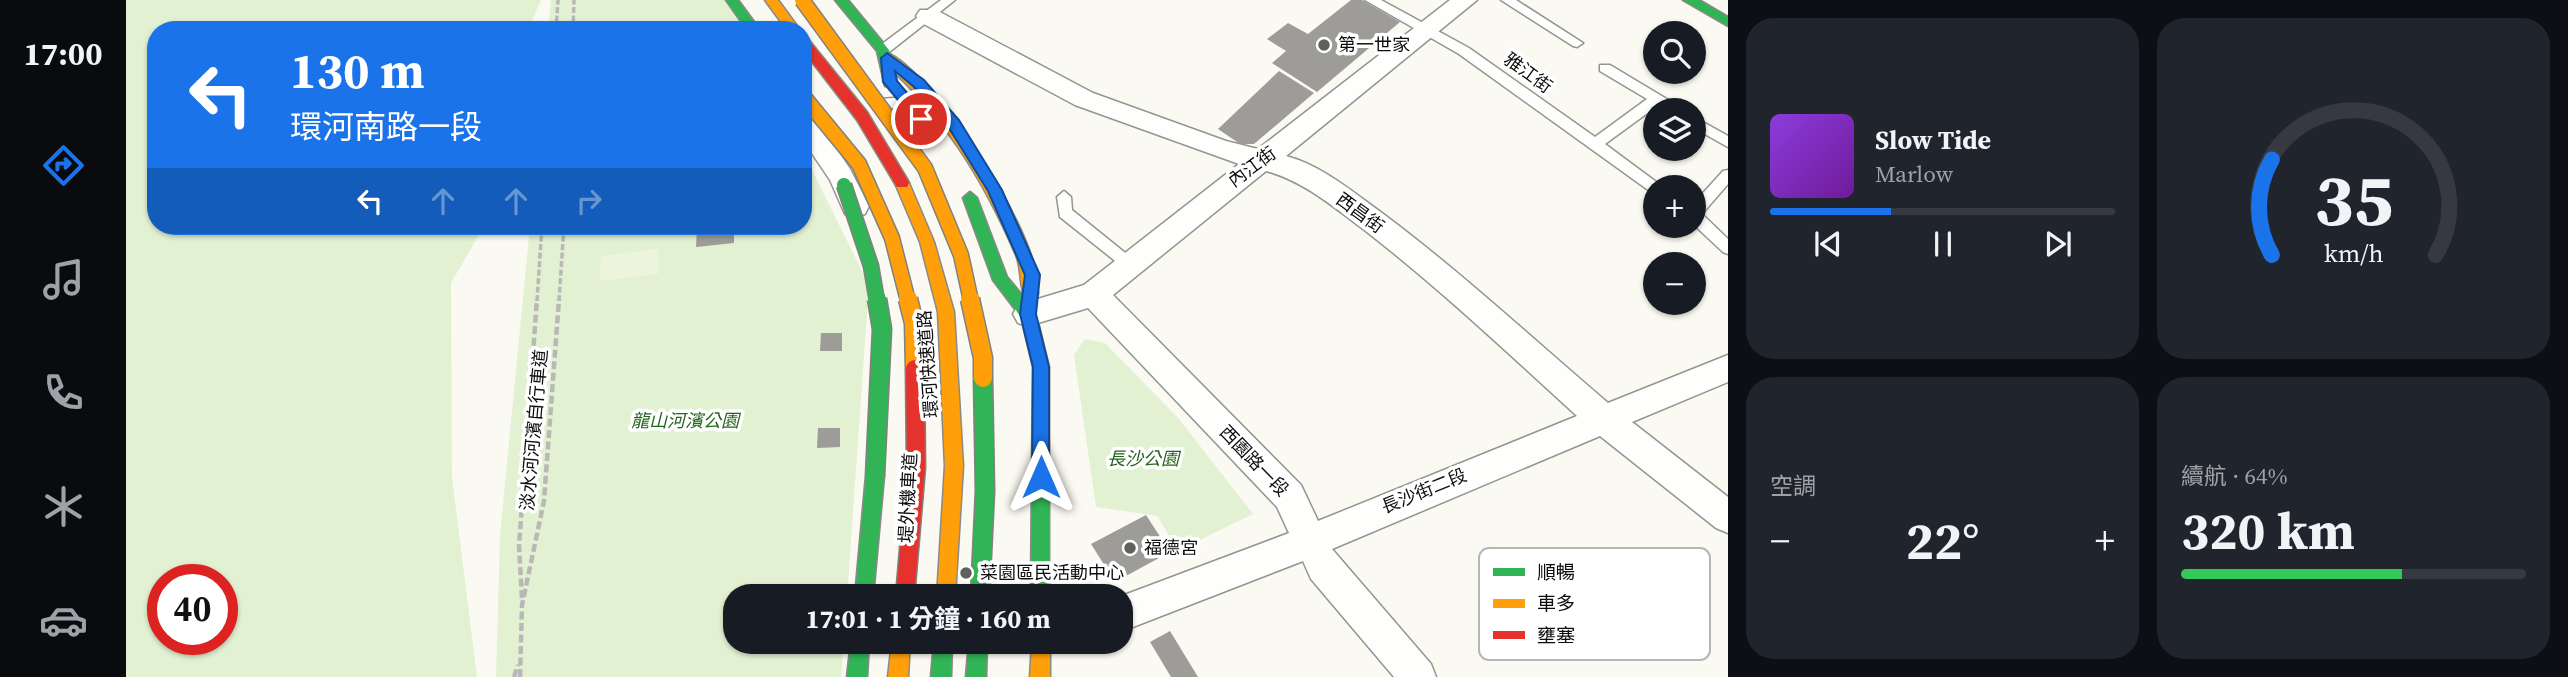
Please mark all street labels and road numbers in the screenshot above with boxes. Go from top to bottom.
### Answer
street label: 雅江街 [1499,47,1557,99]
street label: 內江街 [1223,141,1281,193]
street label: 西昌街 [1331,187,1389,239]
street label: 環河快速道路 [911,309,944,419]
street label: 淡水河河濱自行車道 [514,348,553,512]
street label: 西園路一段 [1214,420,1295,502]
street label: 堤外機車道 [893,452,922,544]
street label: 長沙街二段 [1377,462,1470,519]

